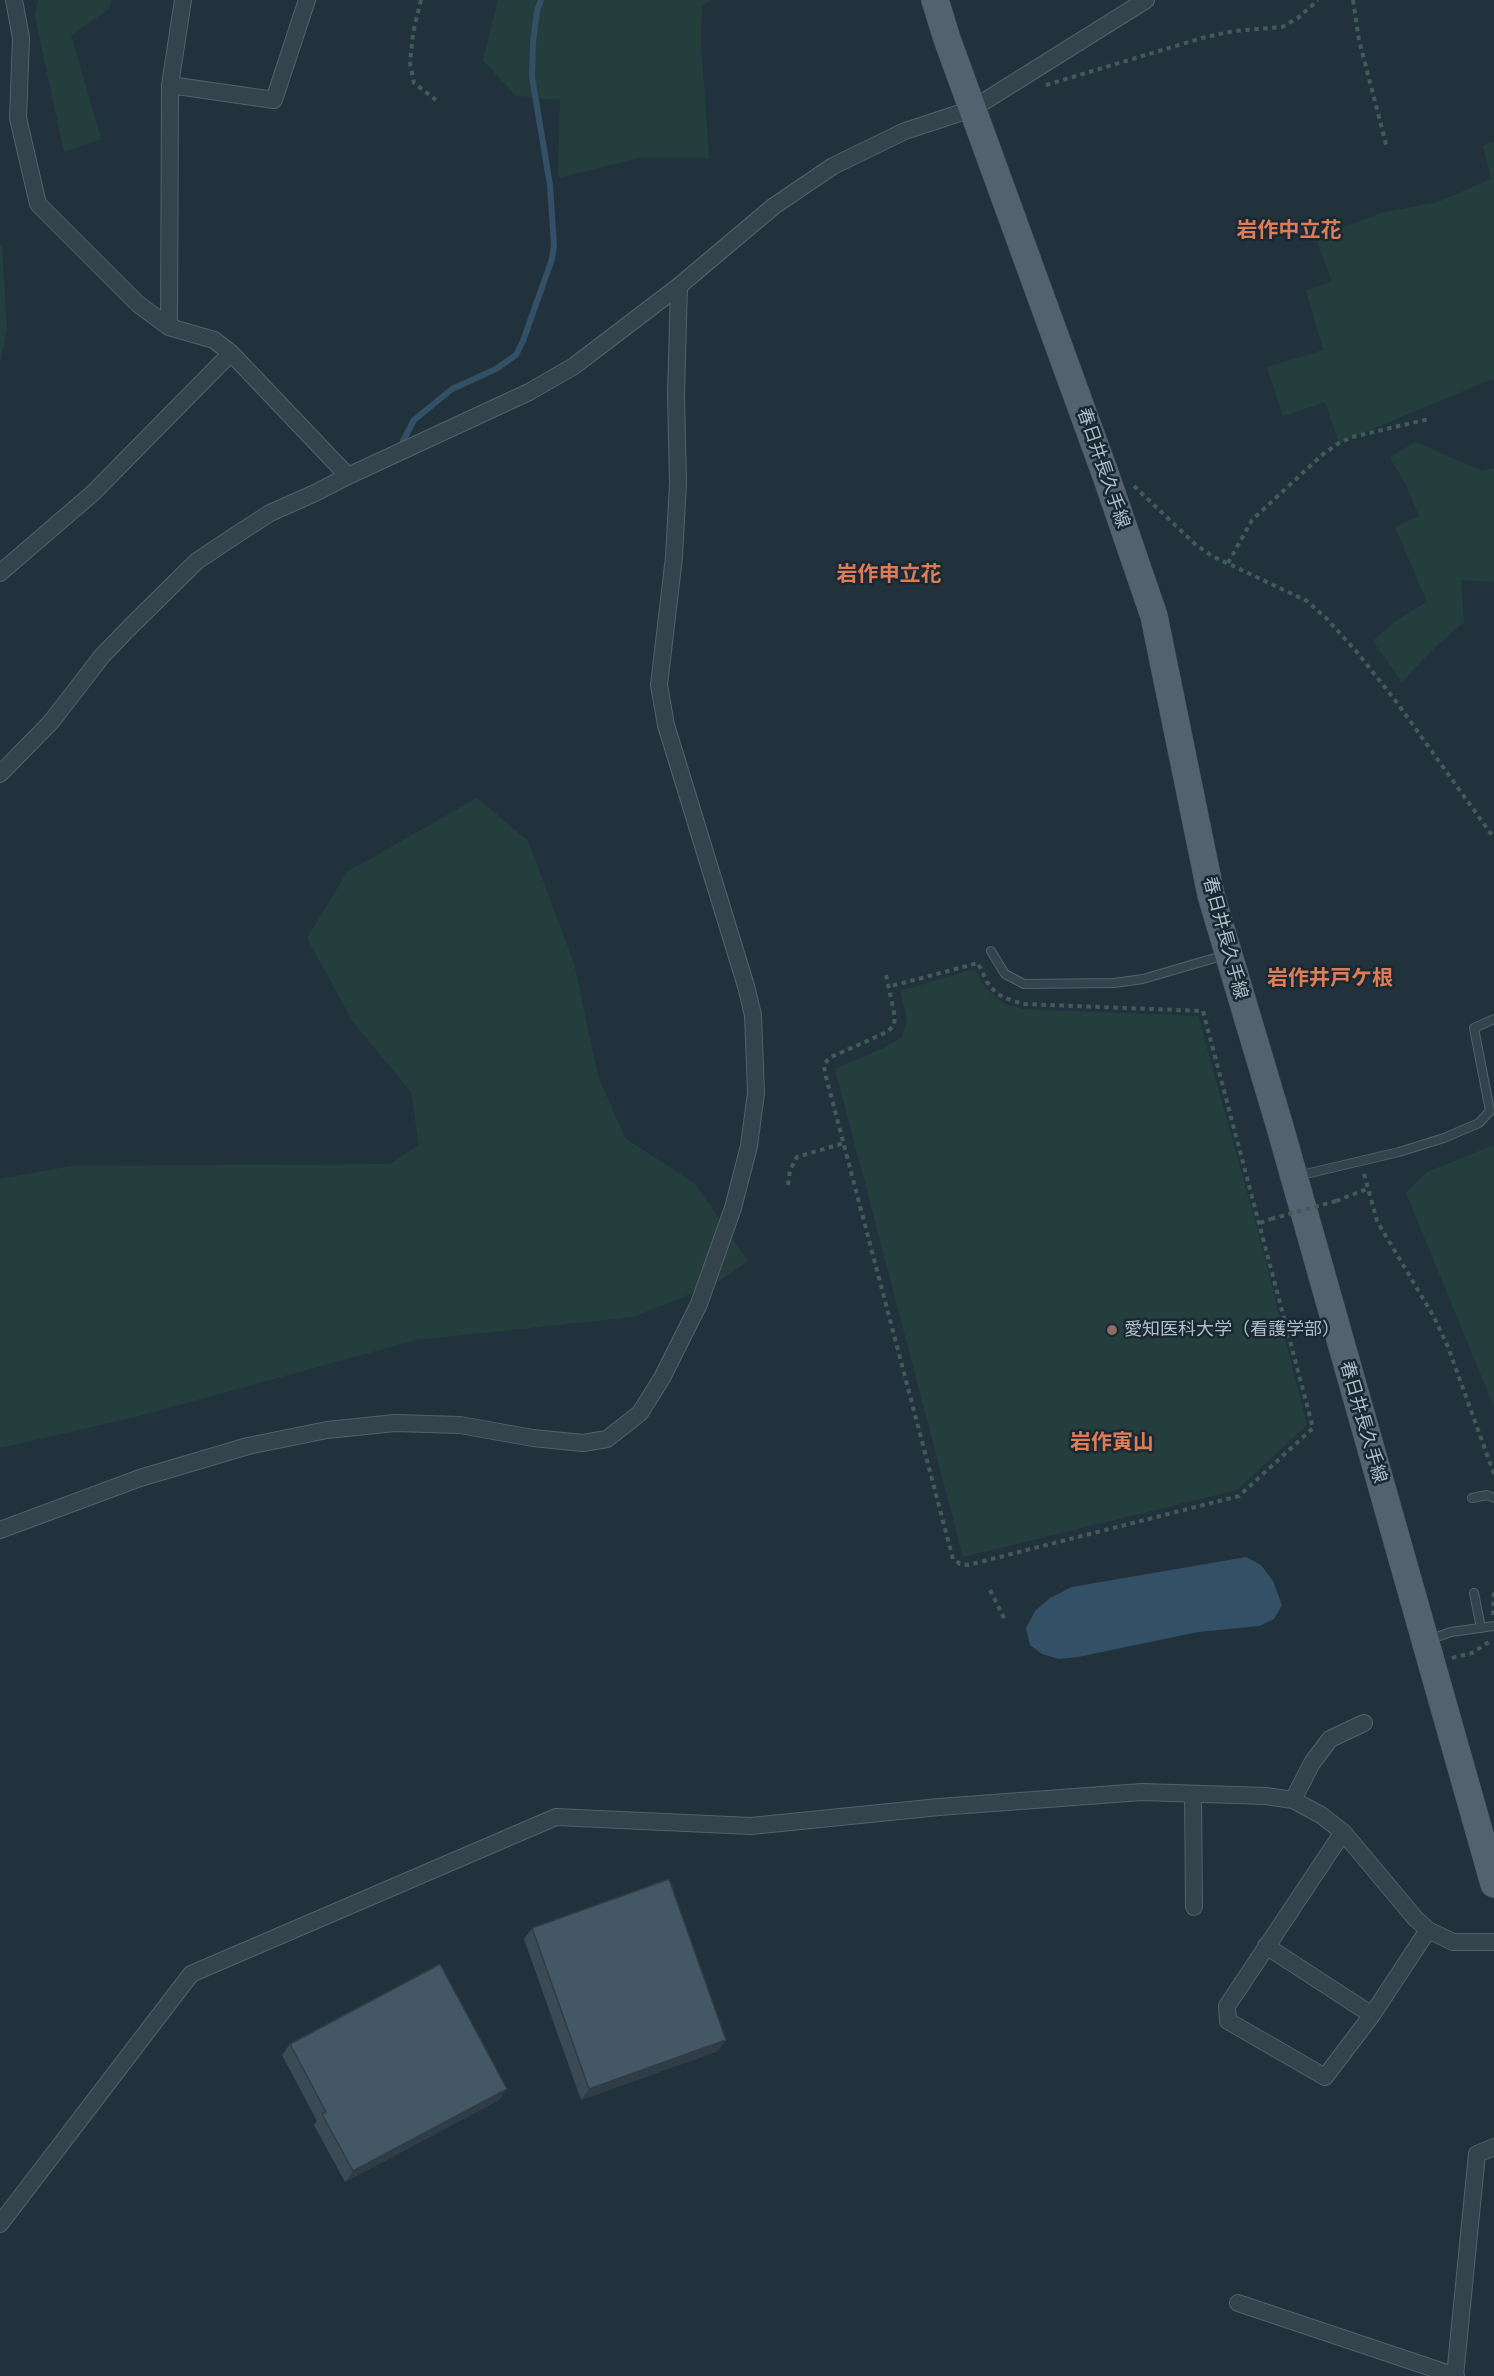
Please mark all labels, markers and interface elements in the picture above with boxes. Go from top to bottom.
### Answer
district label: 岩作中立花 [1237,218,1341,244]
street label: 春日井長久手線 [1072,405,1134,531]
district label: 岩作申立花 [837,562,941,588]
street label: 春日井長久手線 [1198,874,1252,1002]
district label: 岩作井戸ケ根 [1267,966,1393,992]
place label: 愛知医科大学（看護学部） [1124,1319,1340,1341]
marker: 愛知医科大学（看護学部） [1105,1323,1119,1337]
street label: 春日井長久手線 [1335,1358,1391,1486]
district label: 岩作寅山 [1070,1430,1154,1456]

